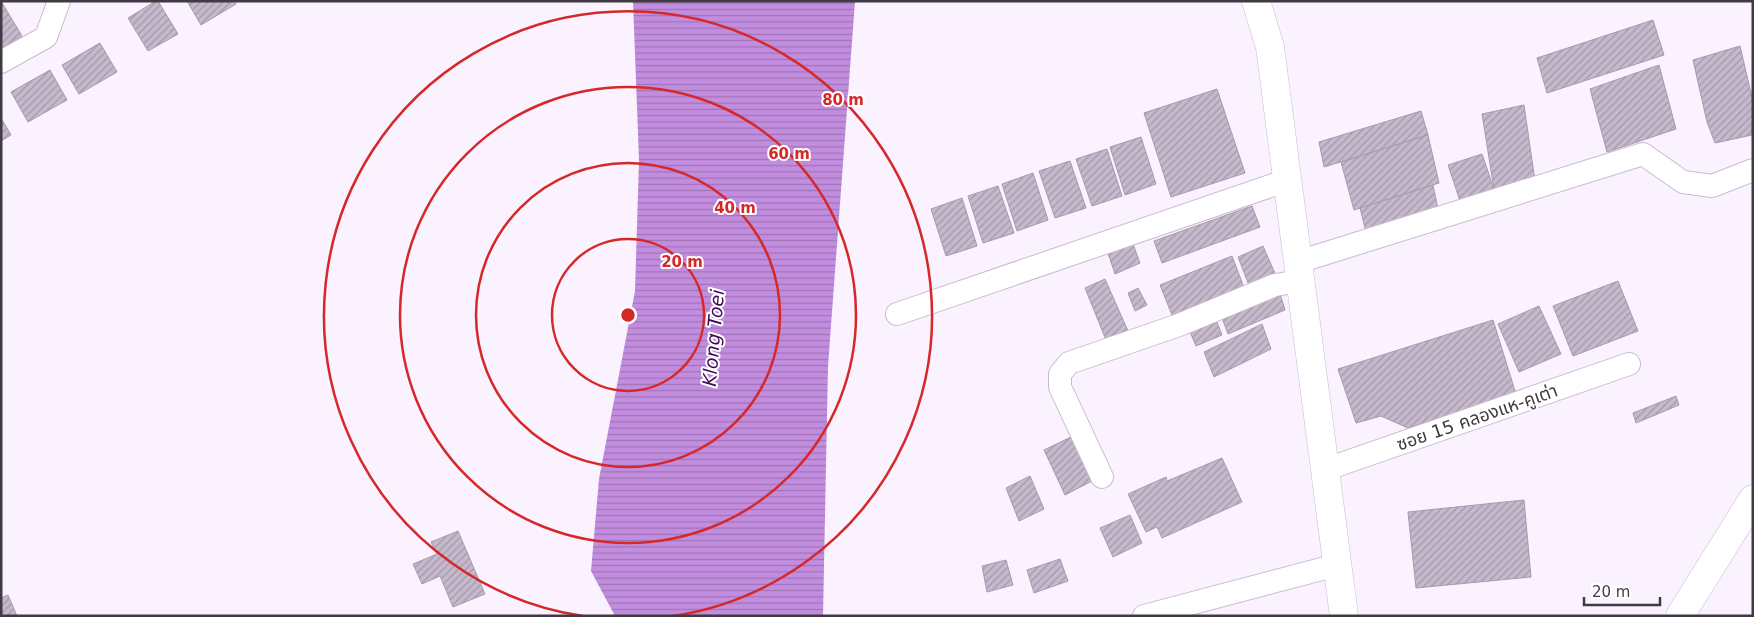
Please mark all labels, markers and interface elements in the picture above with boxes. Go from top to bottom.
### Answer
text: 80 m [822,91,864,109]
text: 60 m [768,145,810,163]
text: 40 m [714,199,756,217]
text: 20 m [661,253,703,271]
water label: Klong Toei [698,288,728,387]
centre of rings [619,306,637,324]
street label: ซอย 15 คลองแห-คูเต่า [1394,380,1561,456]
scale bar [1584,574,1660,606]
text: 20 m [1592,583,1630,601]

